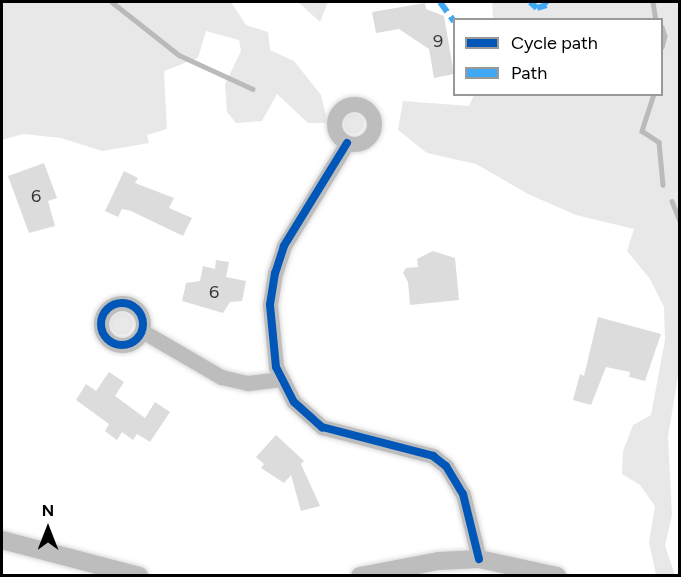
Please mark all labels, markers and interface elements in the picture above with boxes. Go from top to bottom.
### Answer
legend [453,18,663,96]
house number: 9 [433,30,443,52]
text: Cycle path [511,32,598,54]
text: Path [511,62,547,84]
house number: 6 [31,185,41,207]
house number: 6 [209,281,219,303]
north arrow [18,499,78,559]
text: N [42,501,54,520]

